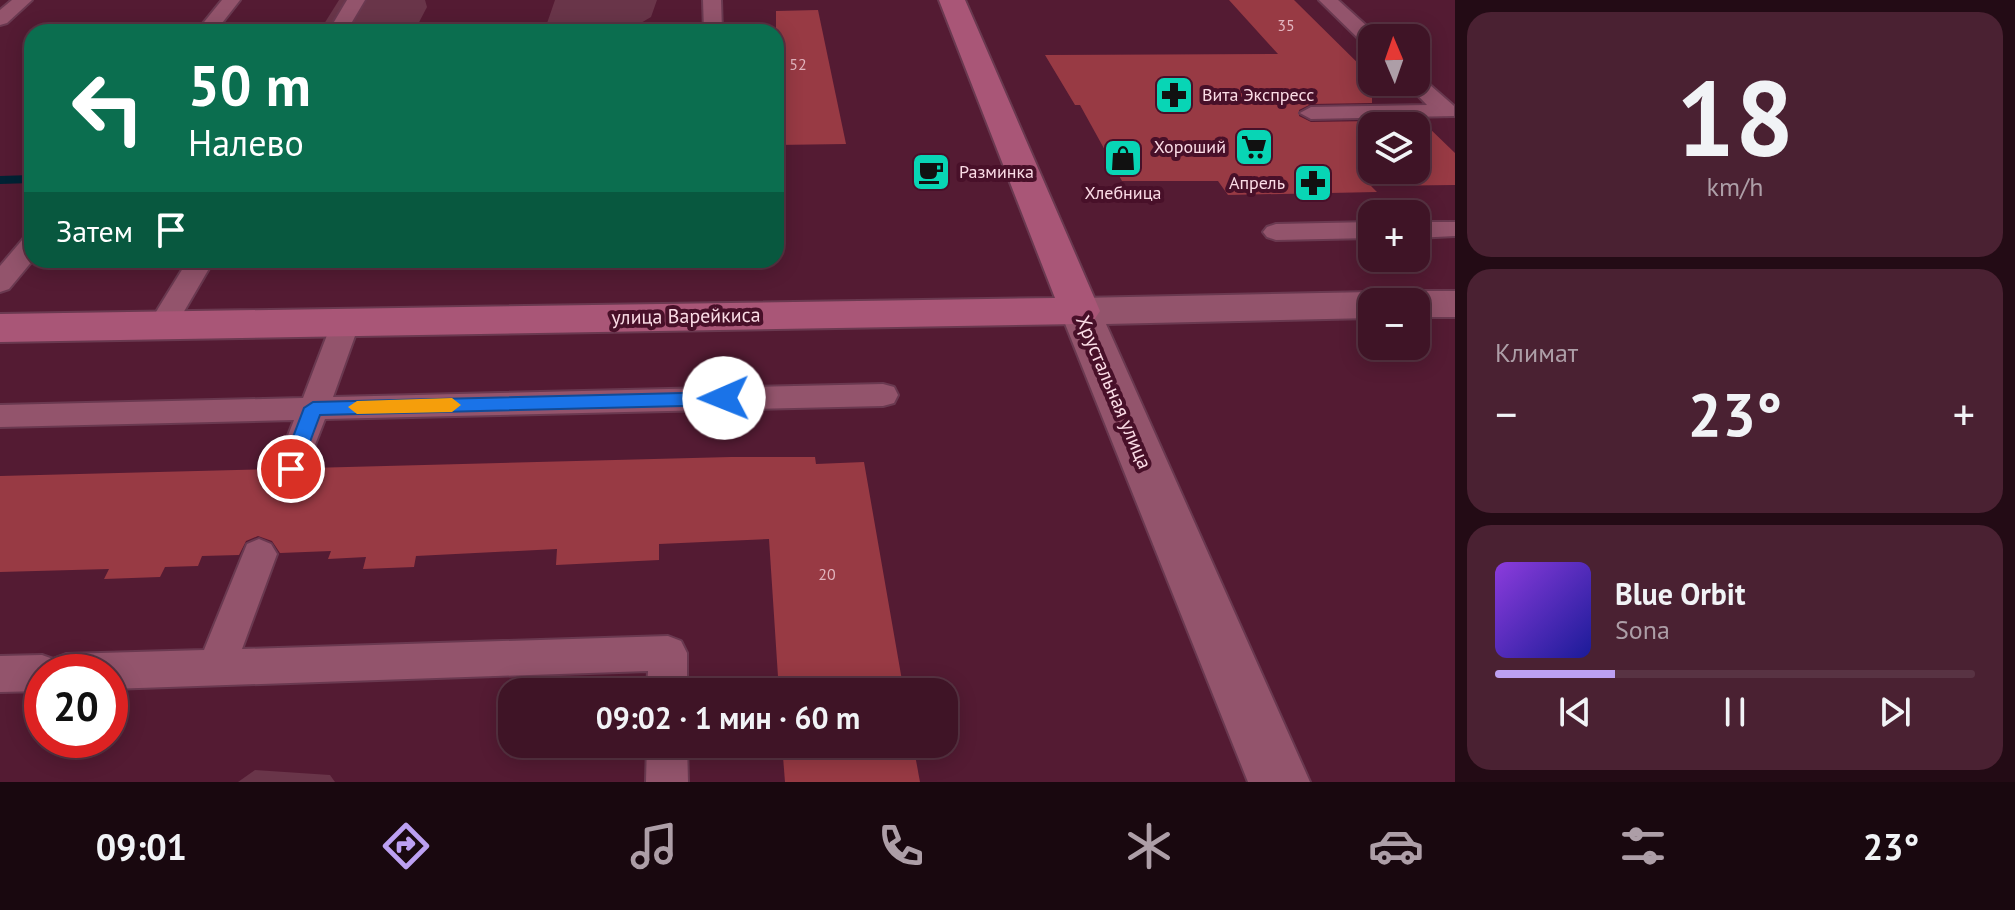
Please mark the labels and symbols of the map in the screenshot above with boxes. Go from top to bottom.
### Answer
house number: 35 [1277,15,1295,35]
north arrow [1358,24,1430,96]
house number: 52 [789,54,807,74]
pharmacy icon: Вита Экспресс [1153,74,1195,116]
place label: Вита Экспресс [1202,83,1314,106]
supermarket icon: Хороший [1233,126,1275,168]
place label: Хороший [1154,135,1226,158]
shop icon: Хлебница [1102,137,1144,179]
cafe icon: Разминка [910,151,952,193]
place label: Разминка [959,160,1034,183]
pharmacy icon: Апрель [1292,162,1334,204]
place label: Апрель [1229,171,1285,194]
place label: Хлебница [1085,181,1161,204]
street label: улица Варейкиса [611,302,761,330]
street label: Хрустальная улица [1070,311,1158,473]
position arrow [682,356,766,440]
pin [257,435,325,503]
house number: 20 [818,564,836,584]
speed limit sign: 20 [24,654,128,758]

